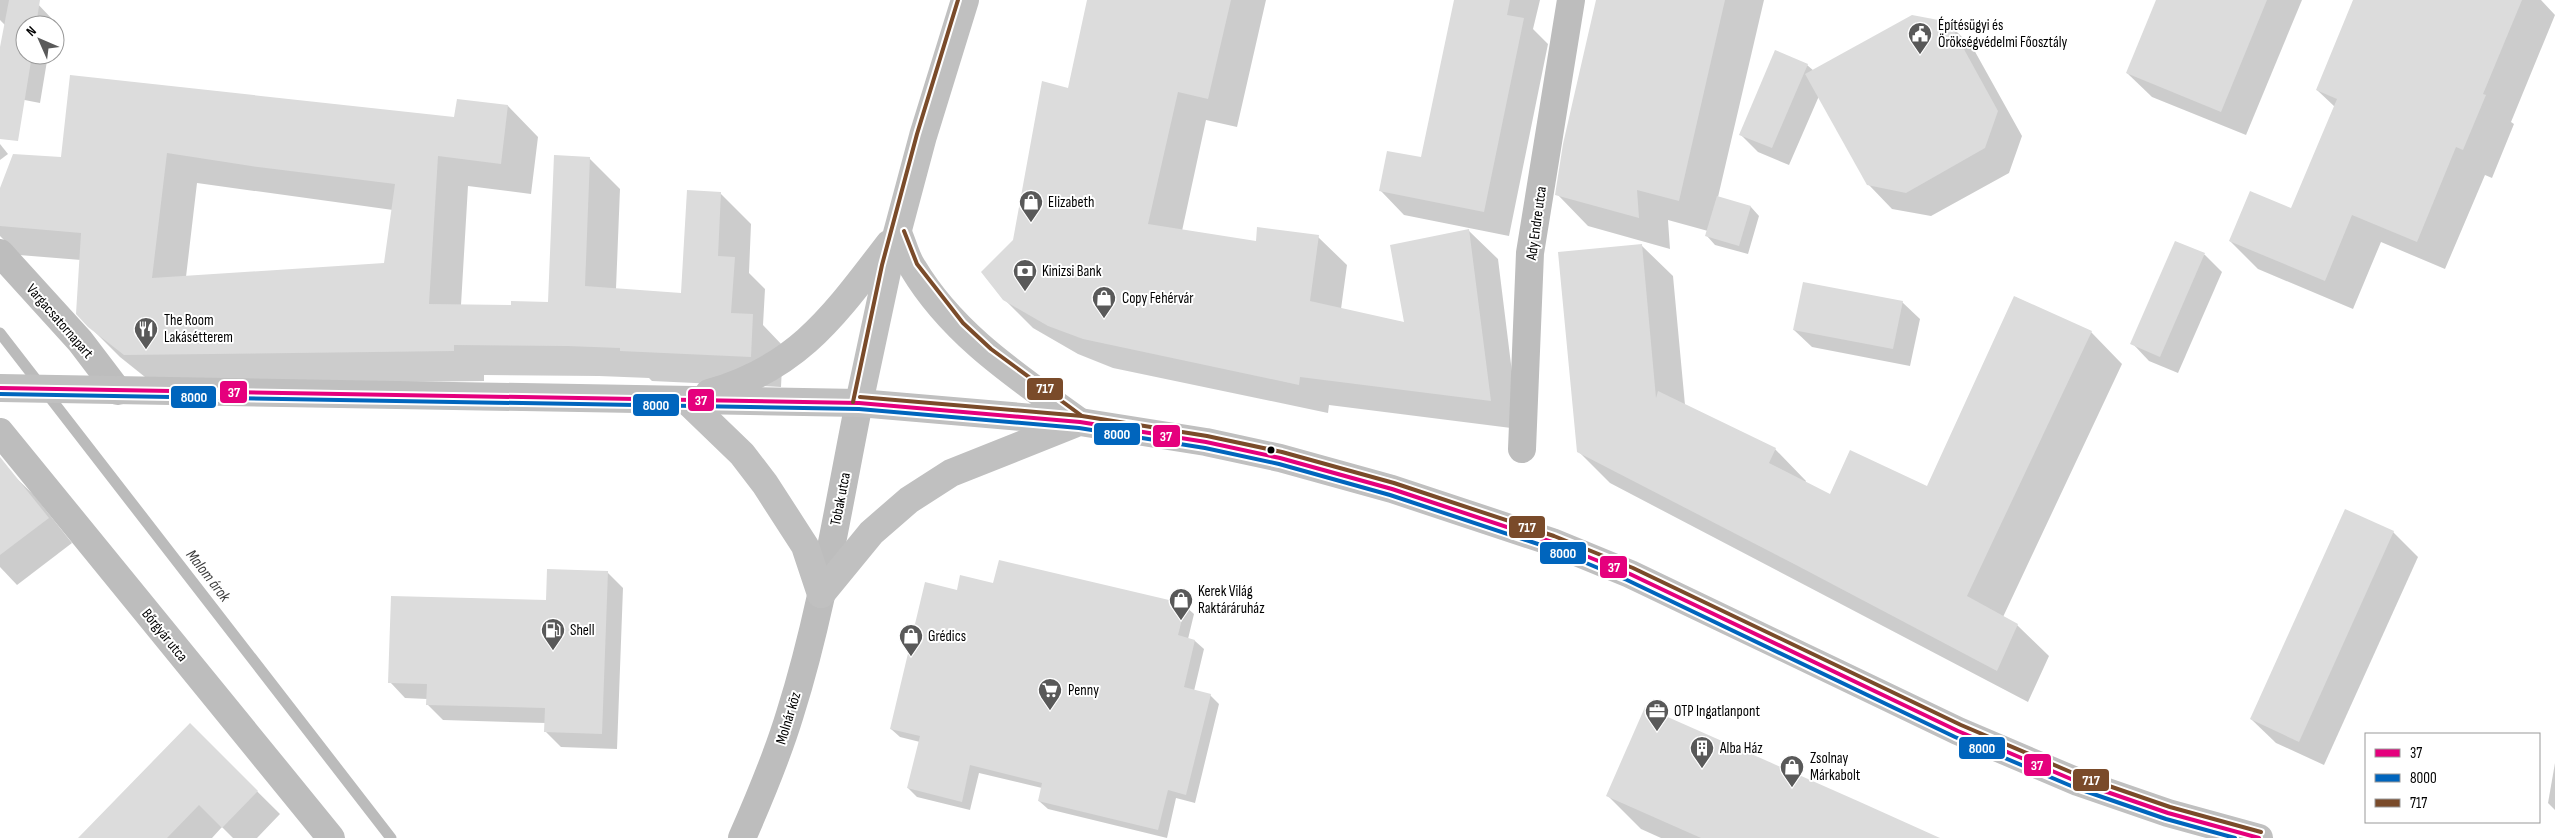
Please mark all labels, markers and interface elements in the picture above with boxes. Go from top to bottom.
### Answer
north arrow [15,15,65,65]
place label: Építésügyi és Örökségvédelmi Főosztály [1938,16,2068,52]
public building icon: Építésügyi és Örökségvédelmi Főosztály [1907,21,1933,55]
text: N [23,23,40,40]
street label: Ady Endre utca [1522,185,1551,262]
shop icon: Elizabeth [1018,189,1044,223]
place label: Elizabeth [1048,193,1094,212]
bank icon: Kinizsi Bank [1012,258,1038,292]
place label: Kinizsi Bank [1042,262,1102,281]
street label: Vargacsatornapart [22,280,98,363]
shop icon: Copy Fehérvár [1091,285,1117,319]
place label: Copy Fehérvár [1122,289,1194,308]
place label: The Room Lakásétterem [164,311,233,347]
restaurant icon: The Room Lakásétterem [133,316,159,350]
line badge: 717 [1026,377,1064,401]
line badge: 37 [219,380,248,404]
text: 717 [1036,380,1055,397]
text: 37 [228,384,241,401]
line badge: 8000 [170,385,217,409]
line badge: 37 [687,388,715,412]
text: 8000 [181,389,208,406]
text: 37 [695,392,708,409]
line badge: 8000 [632,393,680,417]
text: 8000 [643,397,670,414]
line badge: 8000 [1093,422,1141,446]
line badge: 37 [1152,424,1181,448]
text: 8000 [1104,426,1131,443]
text: 37 [1160,428,1173,445]
unlabelled marker [1266,445,1276,455]
street label: Tobak utca [826,471,855,527]
line badge: 717 [1508,515,1546,539]
text: 717 [1518,519,1537,536]
line badge: 8000 [1539,541,1587,565]
text: 8000 [1550,545,1577,562]
water label: Malom árok [182,546,235,607]
line badge: 37 [1599,555,1628,579]
text: 37 [1608,559,1621,576]
place label: Kerek Világ Raktáráruház [1198,582,1265,618]
shop icon: Kerek Világ Raktáráruház [1168,587,1194,621]
street label: Bőrgyár utca [137,605,192,666]
fuel station icon: Shell [540,617,566,651]
place label: Shell [570,621,594,640]
shop icon: Grédics [898,623,924,657]
place label: Grédics [928,627,966,646]
supermarket icon: Penny [1037,677,1063,711]
place label: Penny [1068,681,1099,700]
street label: Molnár köz [772,689,806,747]
office icon: OTP Ingatlanpont [1644,698,1670,732]
place label: OTP Ingatlanpont [1674,702,1760,721]
legend [2365,733,2540,823]
building icon: Alba Ház [1689,735,1715,769]
line badge: 8000 [1958,736,2006,760]
place label: Alba Ház [1719,739,1763,758]
text: 8000 [1969,740,1996,757]
text: 37 [2410,744,2422,763]
place label: Zsolnay Márkabolt [1810,749,1861,785]
line badge: 37 [2023,753,2052,777]
shop icon: Zsolnay Márkabolt [1779,754,1805,788]
text: 37 [2031,757,2044,774]
line badge: 717 [2072,768,2110,792]
text: 8000 [2410,769,2437,788]
text: 717 [2082,772,2101,789]
text: 717 [2410,794,2427,813]

